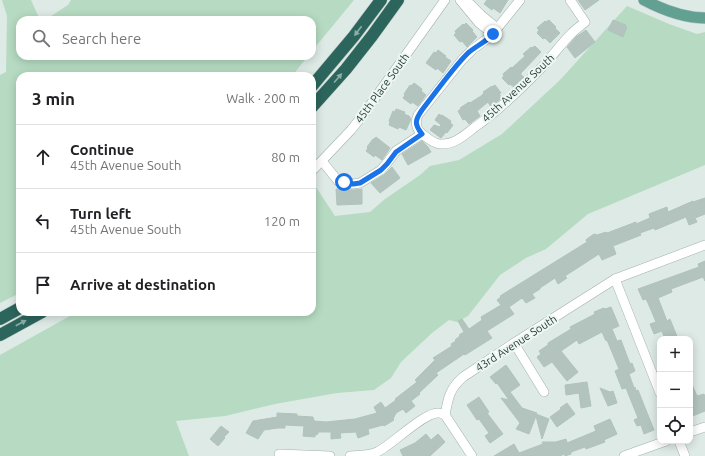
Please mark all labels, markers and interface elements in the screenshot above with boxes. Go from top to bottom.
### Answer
search box [16,16,316,60]
route end [484,25,502,43]
one-way arrow [353,26,362,37]
icon: search [30,27,52,49]
text: Search here [62,30,141,47]
street label: 45th Place South [353,51,411,125]
street label: 45th Avenue South [479,51,557,125]
one-way arrow [333,73,342,82]
text: 3 min [32,89,75,108]
text: Walk · 200 m [226,91,300,105]
text: Continue [70,141,134,158]
icon: ahead [32,146,54,168]
text: 80 m [271,150,300,164]
text: 45th Avenue South [70,158,181,172]
route start [335,173,353,191]
text: Turn left [70,205,131,222]
icon: left [32,210,54,232]
text: 120 m [264,214,300,228]
text: 45th Avenue South [70,222,181,236]
icon: arrive [32,274,54,296]
text: Arrive at destination [70,276,216,293]
street label: 43rd Avenue South [473,312,559,374]
one-way arrow [15,320,27,327]
map controls [657,336,693,444]
button: + [657,336,693,372]
button: − [657,372,693,408]
button: locate [657,408,693,444]

